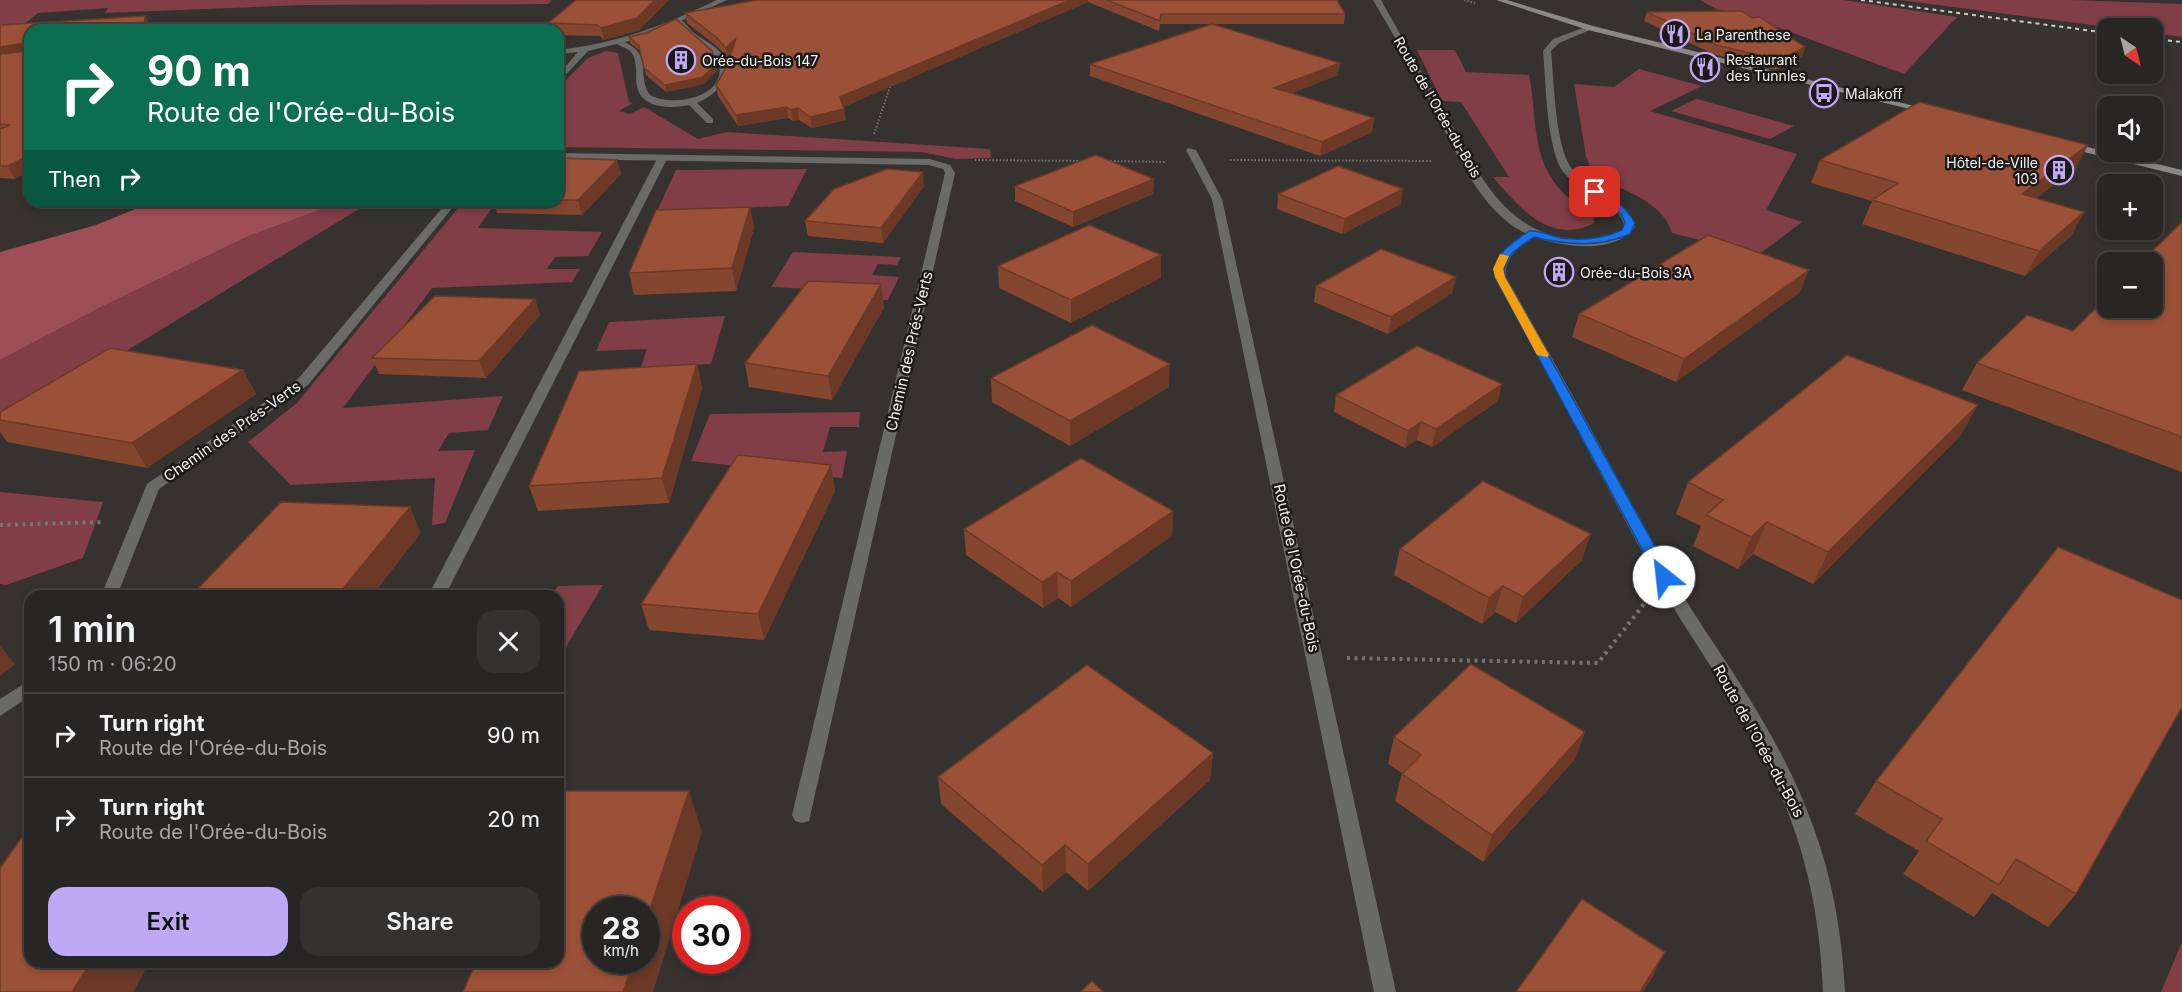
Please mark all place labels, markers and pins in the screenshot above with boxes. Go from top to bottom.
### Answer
restaurant icon: La Parenthese [1659,18,1691,50]
place label: La Parenthese [1696,26,1791,43]
building icon: Orée-du-Bois 147 [665,44,697,76]
restaurant icon: Restaurant des Tunnles [1689,51,1721,83]
place label: Restaurant des Tunnles [1726,51,1806,84]
place label: Orée-du-Bois 147 [702,52,818,69]
bus stop icon: Malakoff [1808,77,1840,109]
place label: Malakoff [1845,85,1902,102]
place label: Hôtel-de-Ville 103 [1946,154,2038,187]
building icon: Hôtel-de-Ville 103 [2043,154,2075,186]
pin [1569,166,1620,217]
building icon: Orée-du-Bois 3A [1543,256,1575,288]
place label: Orée-du-Bois 3A [1580,264,1692,281]

